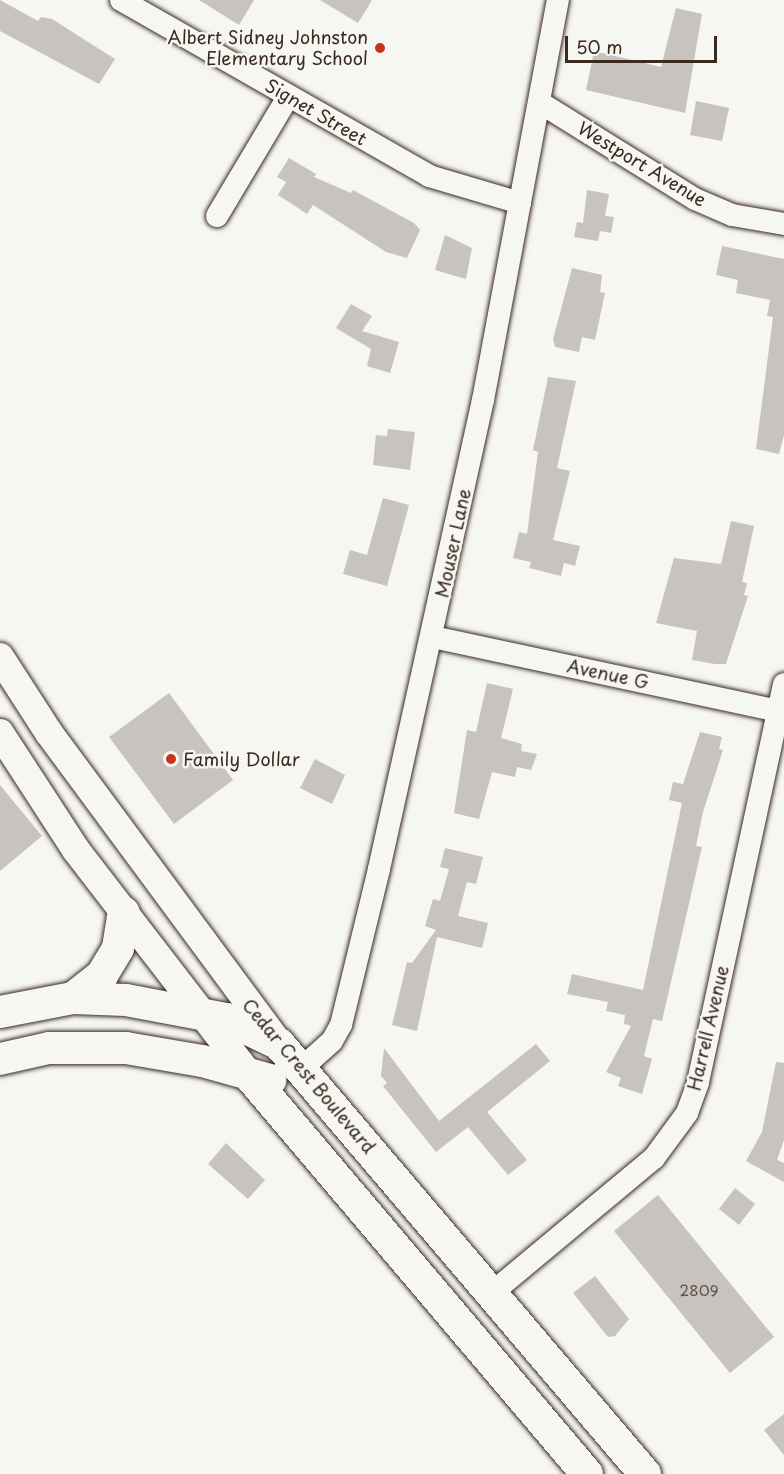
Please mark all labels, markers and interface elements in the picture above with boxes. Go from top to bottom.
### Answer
scale bar [568,24,720,62]
place label: Albert Sidney Johnston Elementary School [166,27,368,70]
text: 50 m [576,33,623,60]
marker: Albert Sidney Johnston Elementary School [373,41,387,55]
street label: Signet Street [261,74,371,150]
street label: Westport Avenue [574,117,710,211]
street label: Mouser Lane [431,486,475,600]
street label: Avenue G [565,655,651,693]
place label: Family Dollar [183,748,300,770]
marker: Family Dollar [164,752,178,766]
street label: Harrell Avenue [683,963,733,1093]
street label: Cedar Crest Boulevard [238,994,380,1158]
house number: 2809 [680,1281,718,1299]

